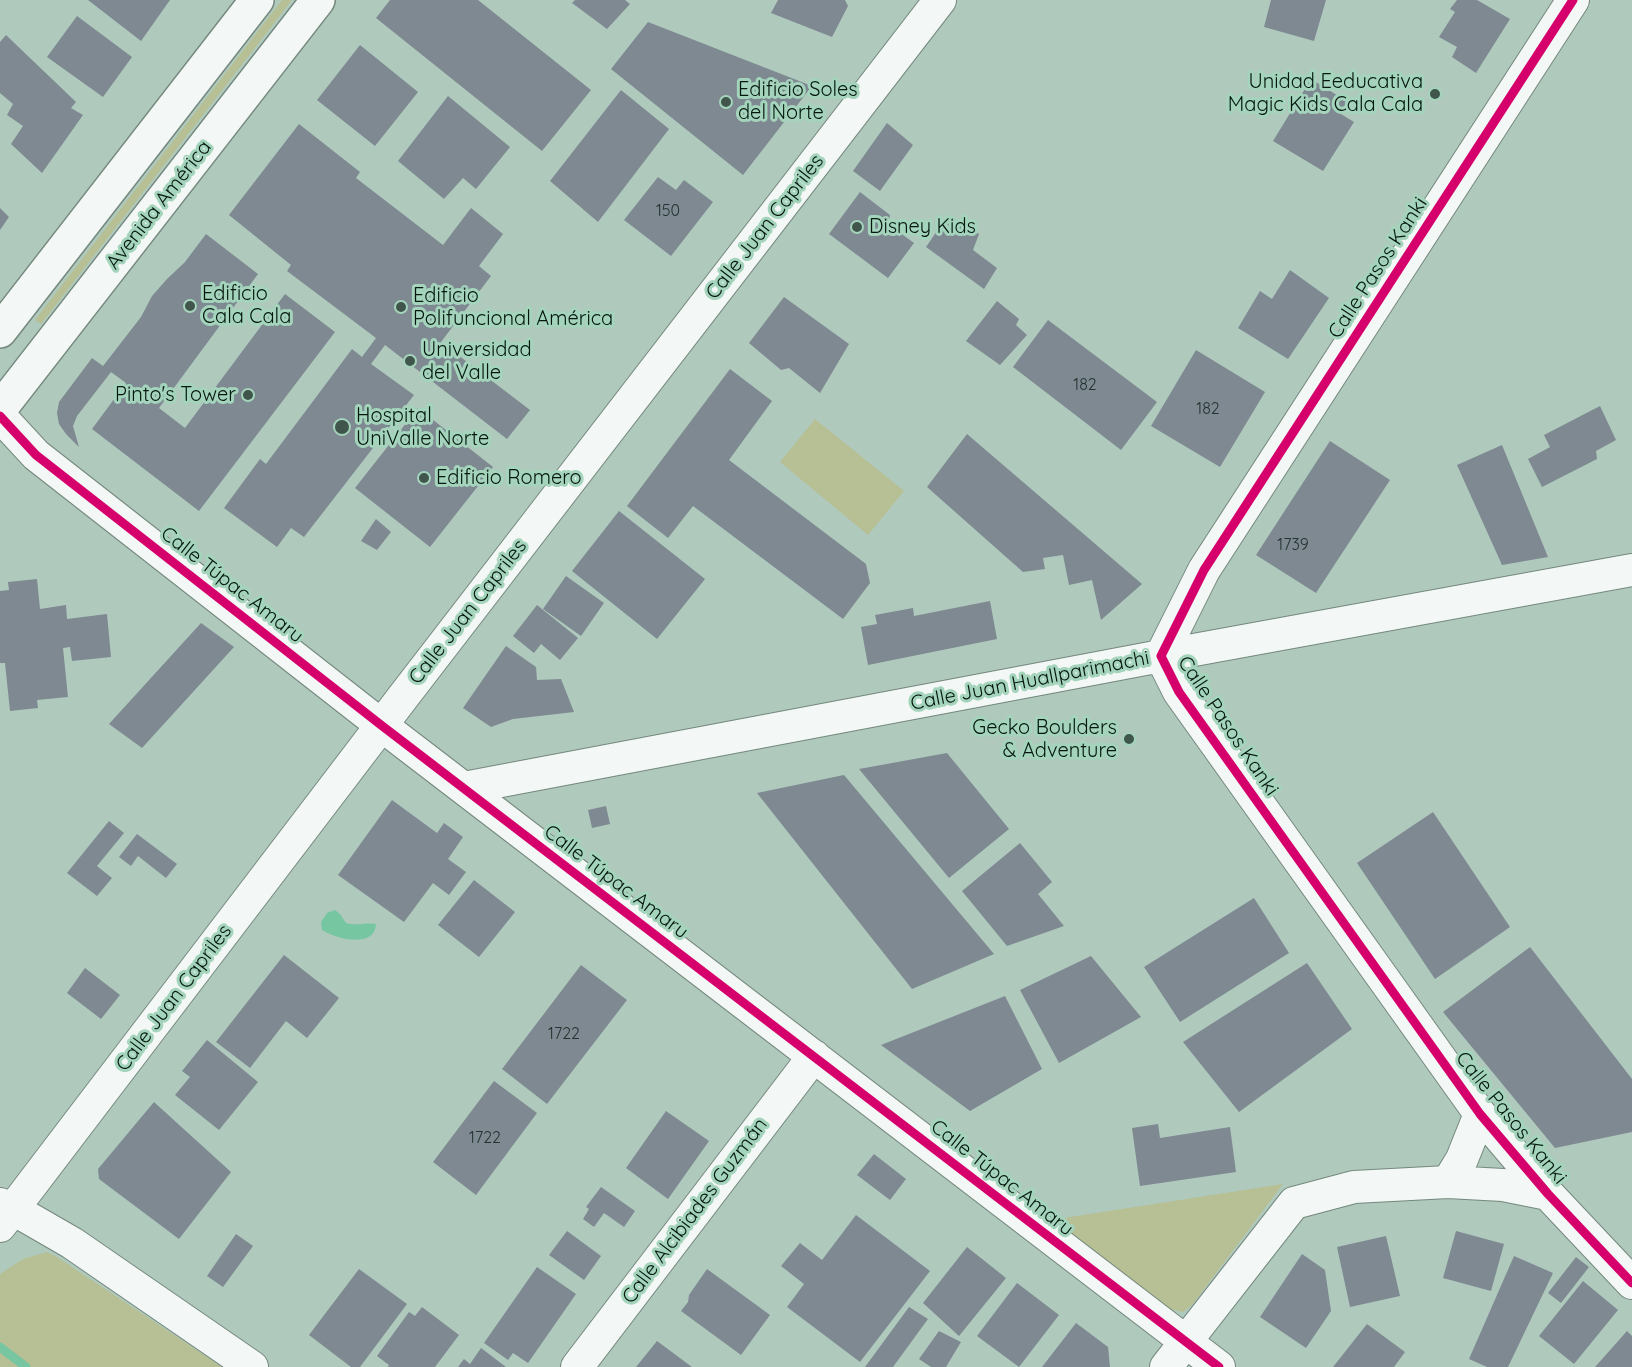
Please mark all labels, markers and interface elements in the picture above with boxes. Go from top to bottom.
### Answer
place label: Unidad Eeducativa Magic Kids Cala Cala [1228,70,1423,117]
place label: Edificio Soles del Norte [738,78,858,125]
marker: Unidad Eeducativa Magic Kids Cala Cala [1428,87,1442,101]
marker: Edificio Soles del Norte [719,95,733,109]
street label: Avenida América [101,136,217,274]
street label: Calle Juan Capriles [701,150,829,304]
street label: Calle Pasos Kanki [1323,193,1433,343]
house number: 150 [656,201,680,221]
place label: Disney Kids [869,215,976,239]
marker: Disney Kids [850,220,864,234]
place label: Edificio Cala Cala [202,282,291,329]
place label: Edificio Polifuncional América [413,284,613,331]
marker: Edificio Cala Cala [183,299,197,313]
marker: Edificio Polifuncional América [394,300,408,314]
place label: Universidad del Valle [422,338,532,385]
marker: Universidad del Valle [403,354,417,368]
house number: 182 [1073,375,1097,395]
place label: Pinto's Tower [115,383,236,407]
marker: Pinto's Tower [241,388,255,402]
house number: 182 [1196,399,1220,419]
place label: Hospital UniValle Norte [356,404,489,451]
marker: Hospital UniValle Norte [333,418,351,436]
place label: Edificio Romero [436,466,582,490]
marker: Edificio Romero [417,471,431,485]
street label: Calle Túpac Amaru [156,522,308,648]
street label: Calle Juan Capriles [404,535,532,689]
house number: 1739 [1277,535,1309,555]
street label: Calle Juan Huallparimachi [909,646,1151,716]
street label: Calle Pasos Kanki [1172,652,1284,800]
place label: Gecko Boulders & Adventure [972,716,1117,763]
marker: Gecko Boulders & Adventure [1122,732,1136,746]
street label: Calle Túpac Amaru [539,820,693,944]
street label: Calle Juan Capriles [111,920,237,1076]
house number: 1722 [548,1024,580,1044]
street label: Calle Pasos Kanki [1450,1047,1572,1189]
street label: Calle Alcibiades Guzmán [617,1113,773,1309]
street label: Calle Túpac Amaru [926,1115,1078,1241]
house number: 1722 [469,1128,501,1148]

